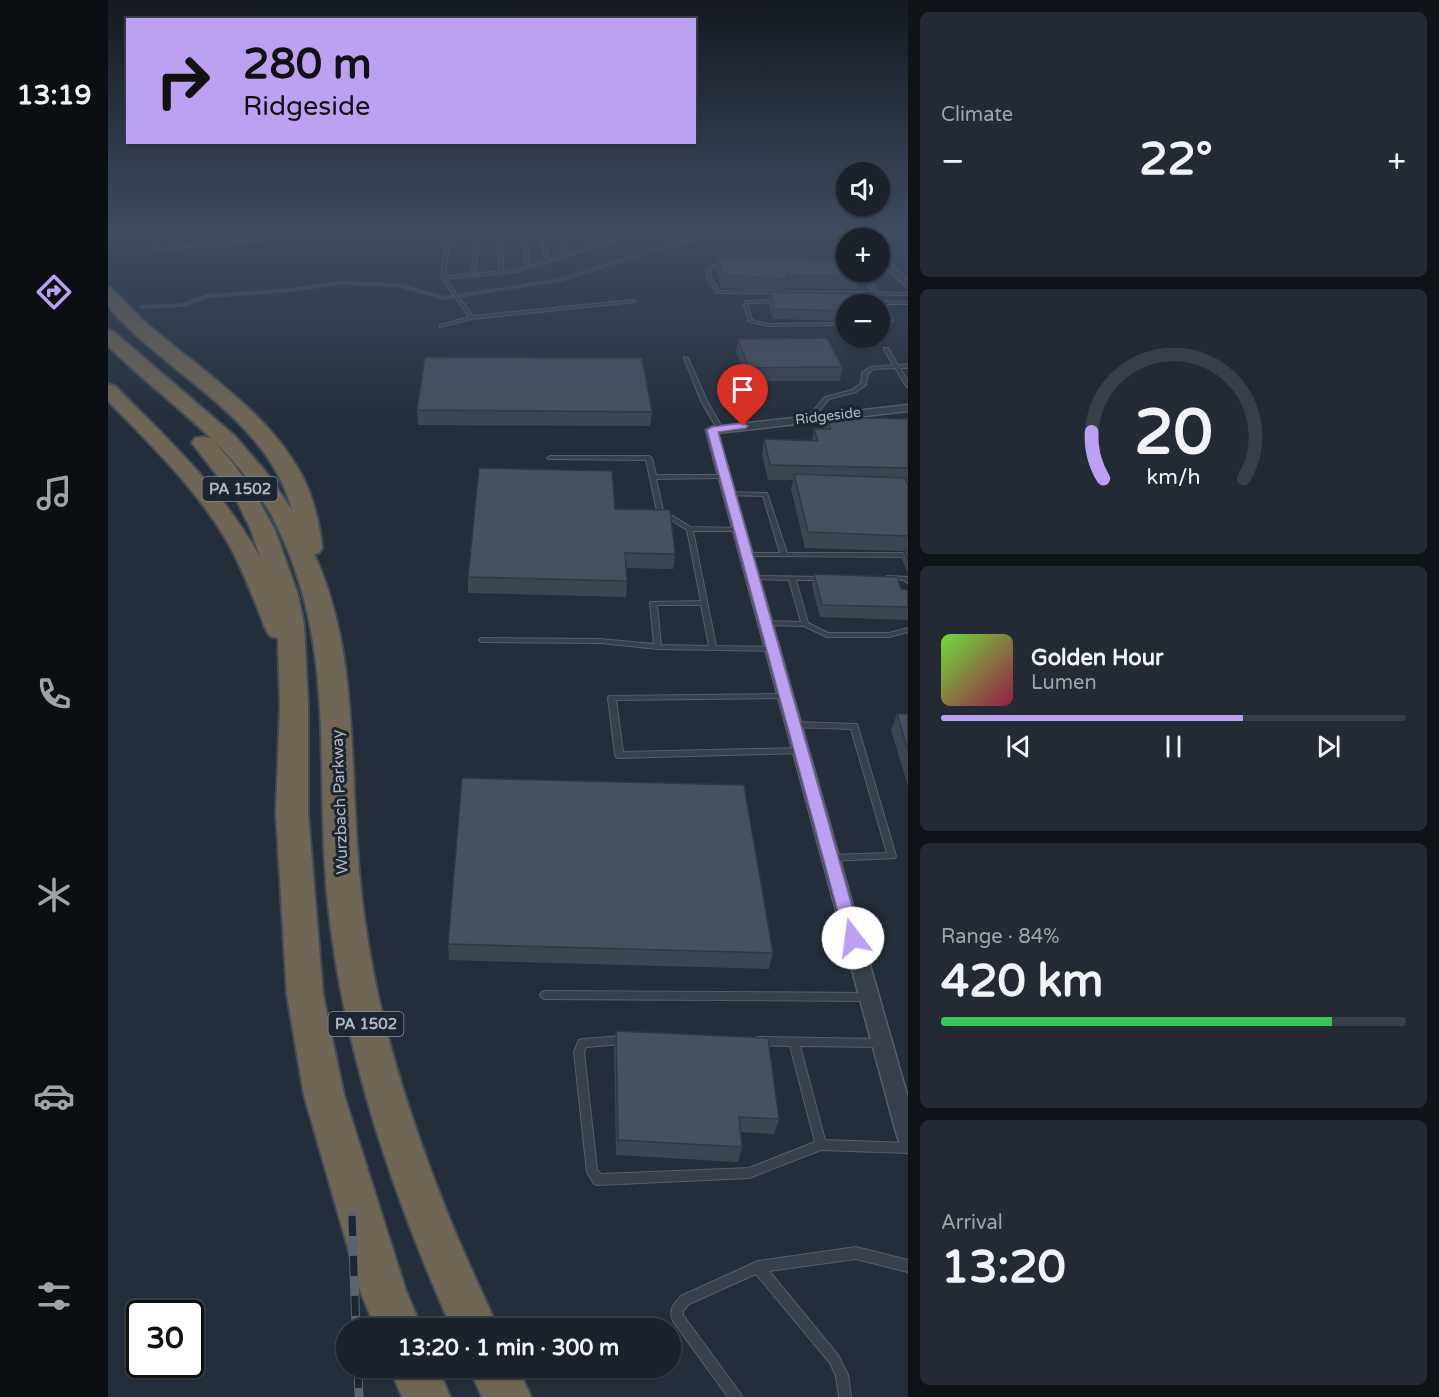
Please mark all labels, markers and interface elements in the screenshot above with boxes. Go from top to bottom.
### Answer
text: 280 m [243,39,372,90]
icon: right [144,42,222,120]
text: 13:19 [17,79,91,112]
text: Ridgeside [243,90,370,123]
text: Climate [941,103,1013,127]
text: 22° [1139,133,1213,187]
text: − [941,142,965,181]
text: + [1387,142,1406,181]
map controls [836,162,890,348]
button: sound [836,162,890,216]
button: + [836,228,890,282]
icon: directions [33,271,75,313]
button: − [836,294,890,348]
pin [717,364,768,426]
icon: arrive [726,373,759,406]
text: 20 [1134,396,1213,471]
street label: Ridgeside [794,404,862,428]
text: km/h [1147,464,1200,490]
icon: music [33,472,75,514]
road number: PA 1502 [202,477,278,501]
text: Golden Hour [1031,645,1163,671]
text: Lumen [1031,671,1097,695]
icon: phone [33,673,75,715]
street label: Wurzbach Parkway [327,729,353,875]
icon: previous [1002,730,1035,763]
icon: pause [1157,730,1190,763]
icon: next [1312,730,1345,763]
icon: climate [33,874,75,916]
position arrow [821,906,885,970]
text: Range · 84% [941,925,1060,949]
text: 420 km [941,955,1103,1009]
road number: PA 1502 [328,1012,404,1036]
icon: car [33,1075,75,1117]
text: Arrival [941,1211,1003,1235]
text: 13:20 [941,1241,1066,1295]
icon: filters [33,1275,75,1317]
speed limit sign: 30 [126,1300,204,1378]
text: 13:20 · 1 min · 300 m [398,1335,619,1361]

